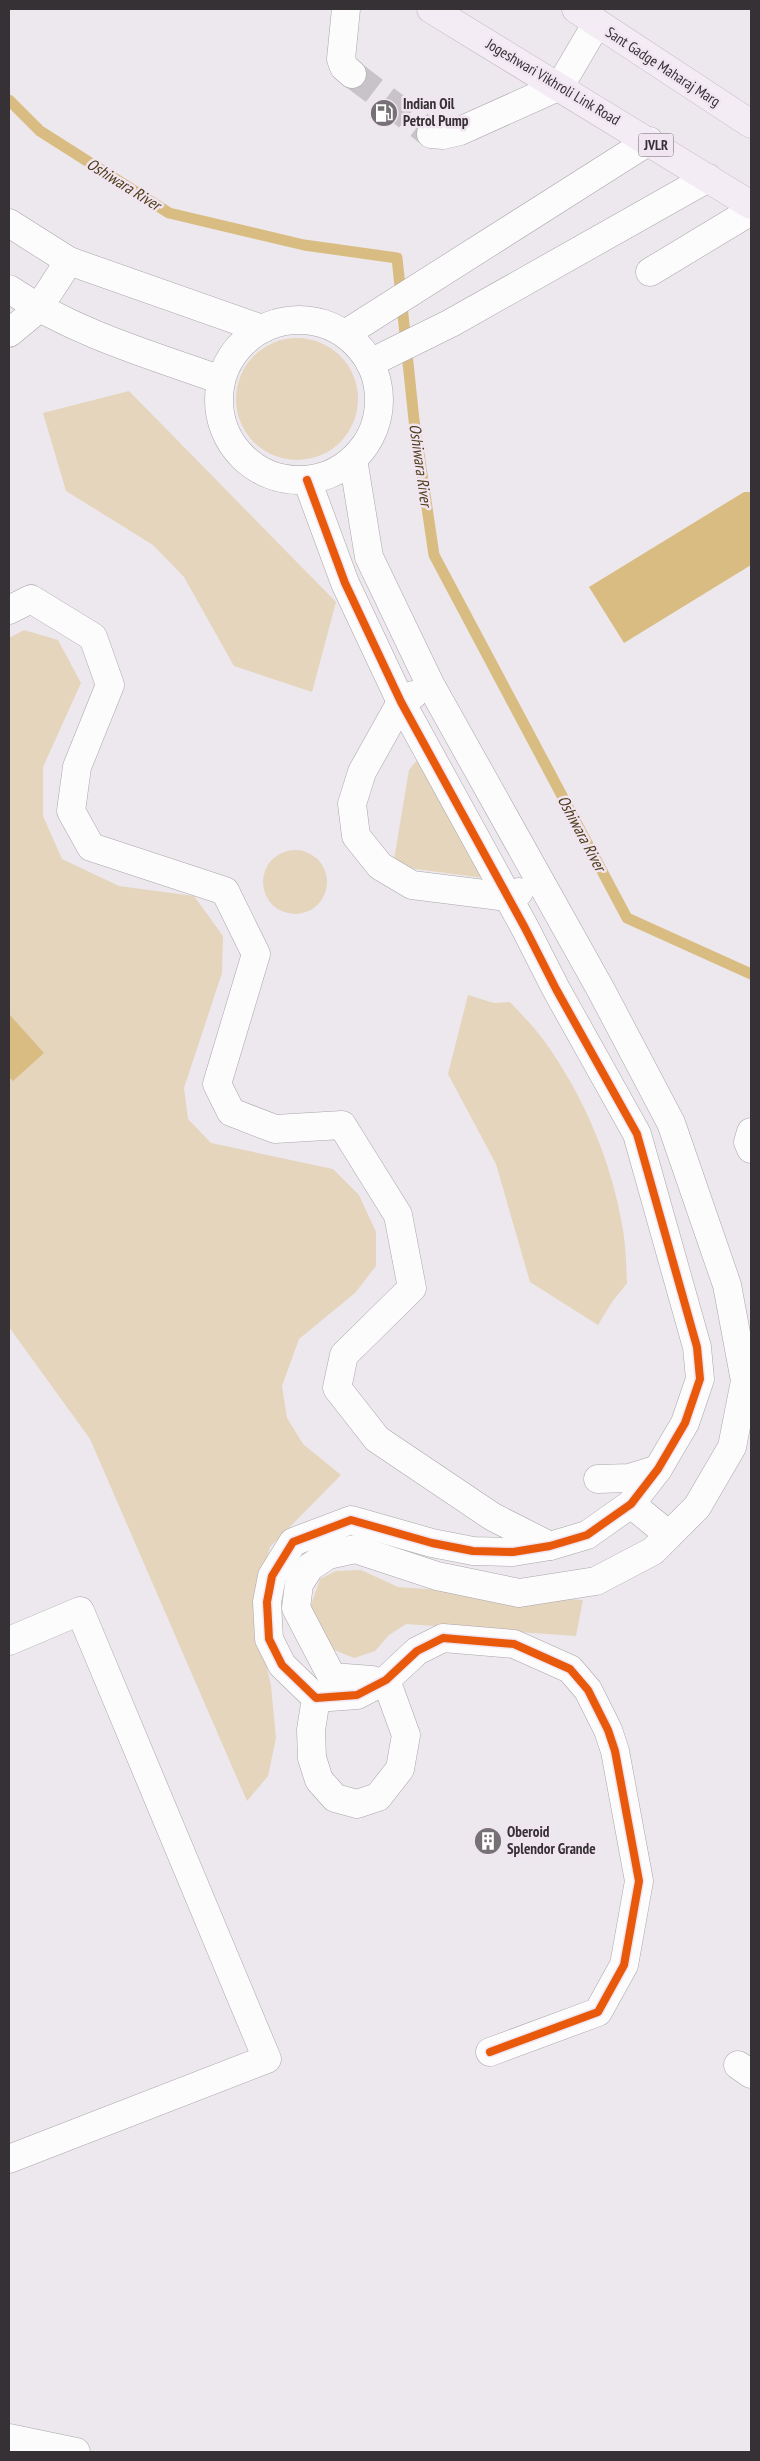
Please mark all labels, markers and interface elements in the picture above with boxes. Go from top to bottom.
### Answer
street label: Sant Gadge Maharaj Marg [602,22,724,111]
street label: Jogeshwari Vikhroli Link Road [482,34,624,129]
place label: Indian Oil Petrol Pump [403,94,469,130]
fuel station icon: Indian Oil Petrol Pump [369,98,399,128]
road number: JVLR [638,134,674,156]
water label: Oshiwara River [83,154,167,216]
water label: Oshiwara River [405,422,437,510]
water label: Oshiwara River [554,792,612,877]
place label: Oberoid Splendor Grande [507,1822,596,1858]
building icon: Oberoid Splendor Grande [473,1826,503,1856]

